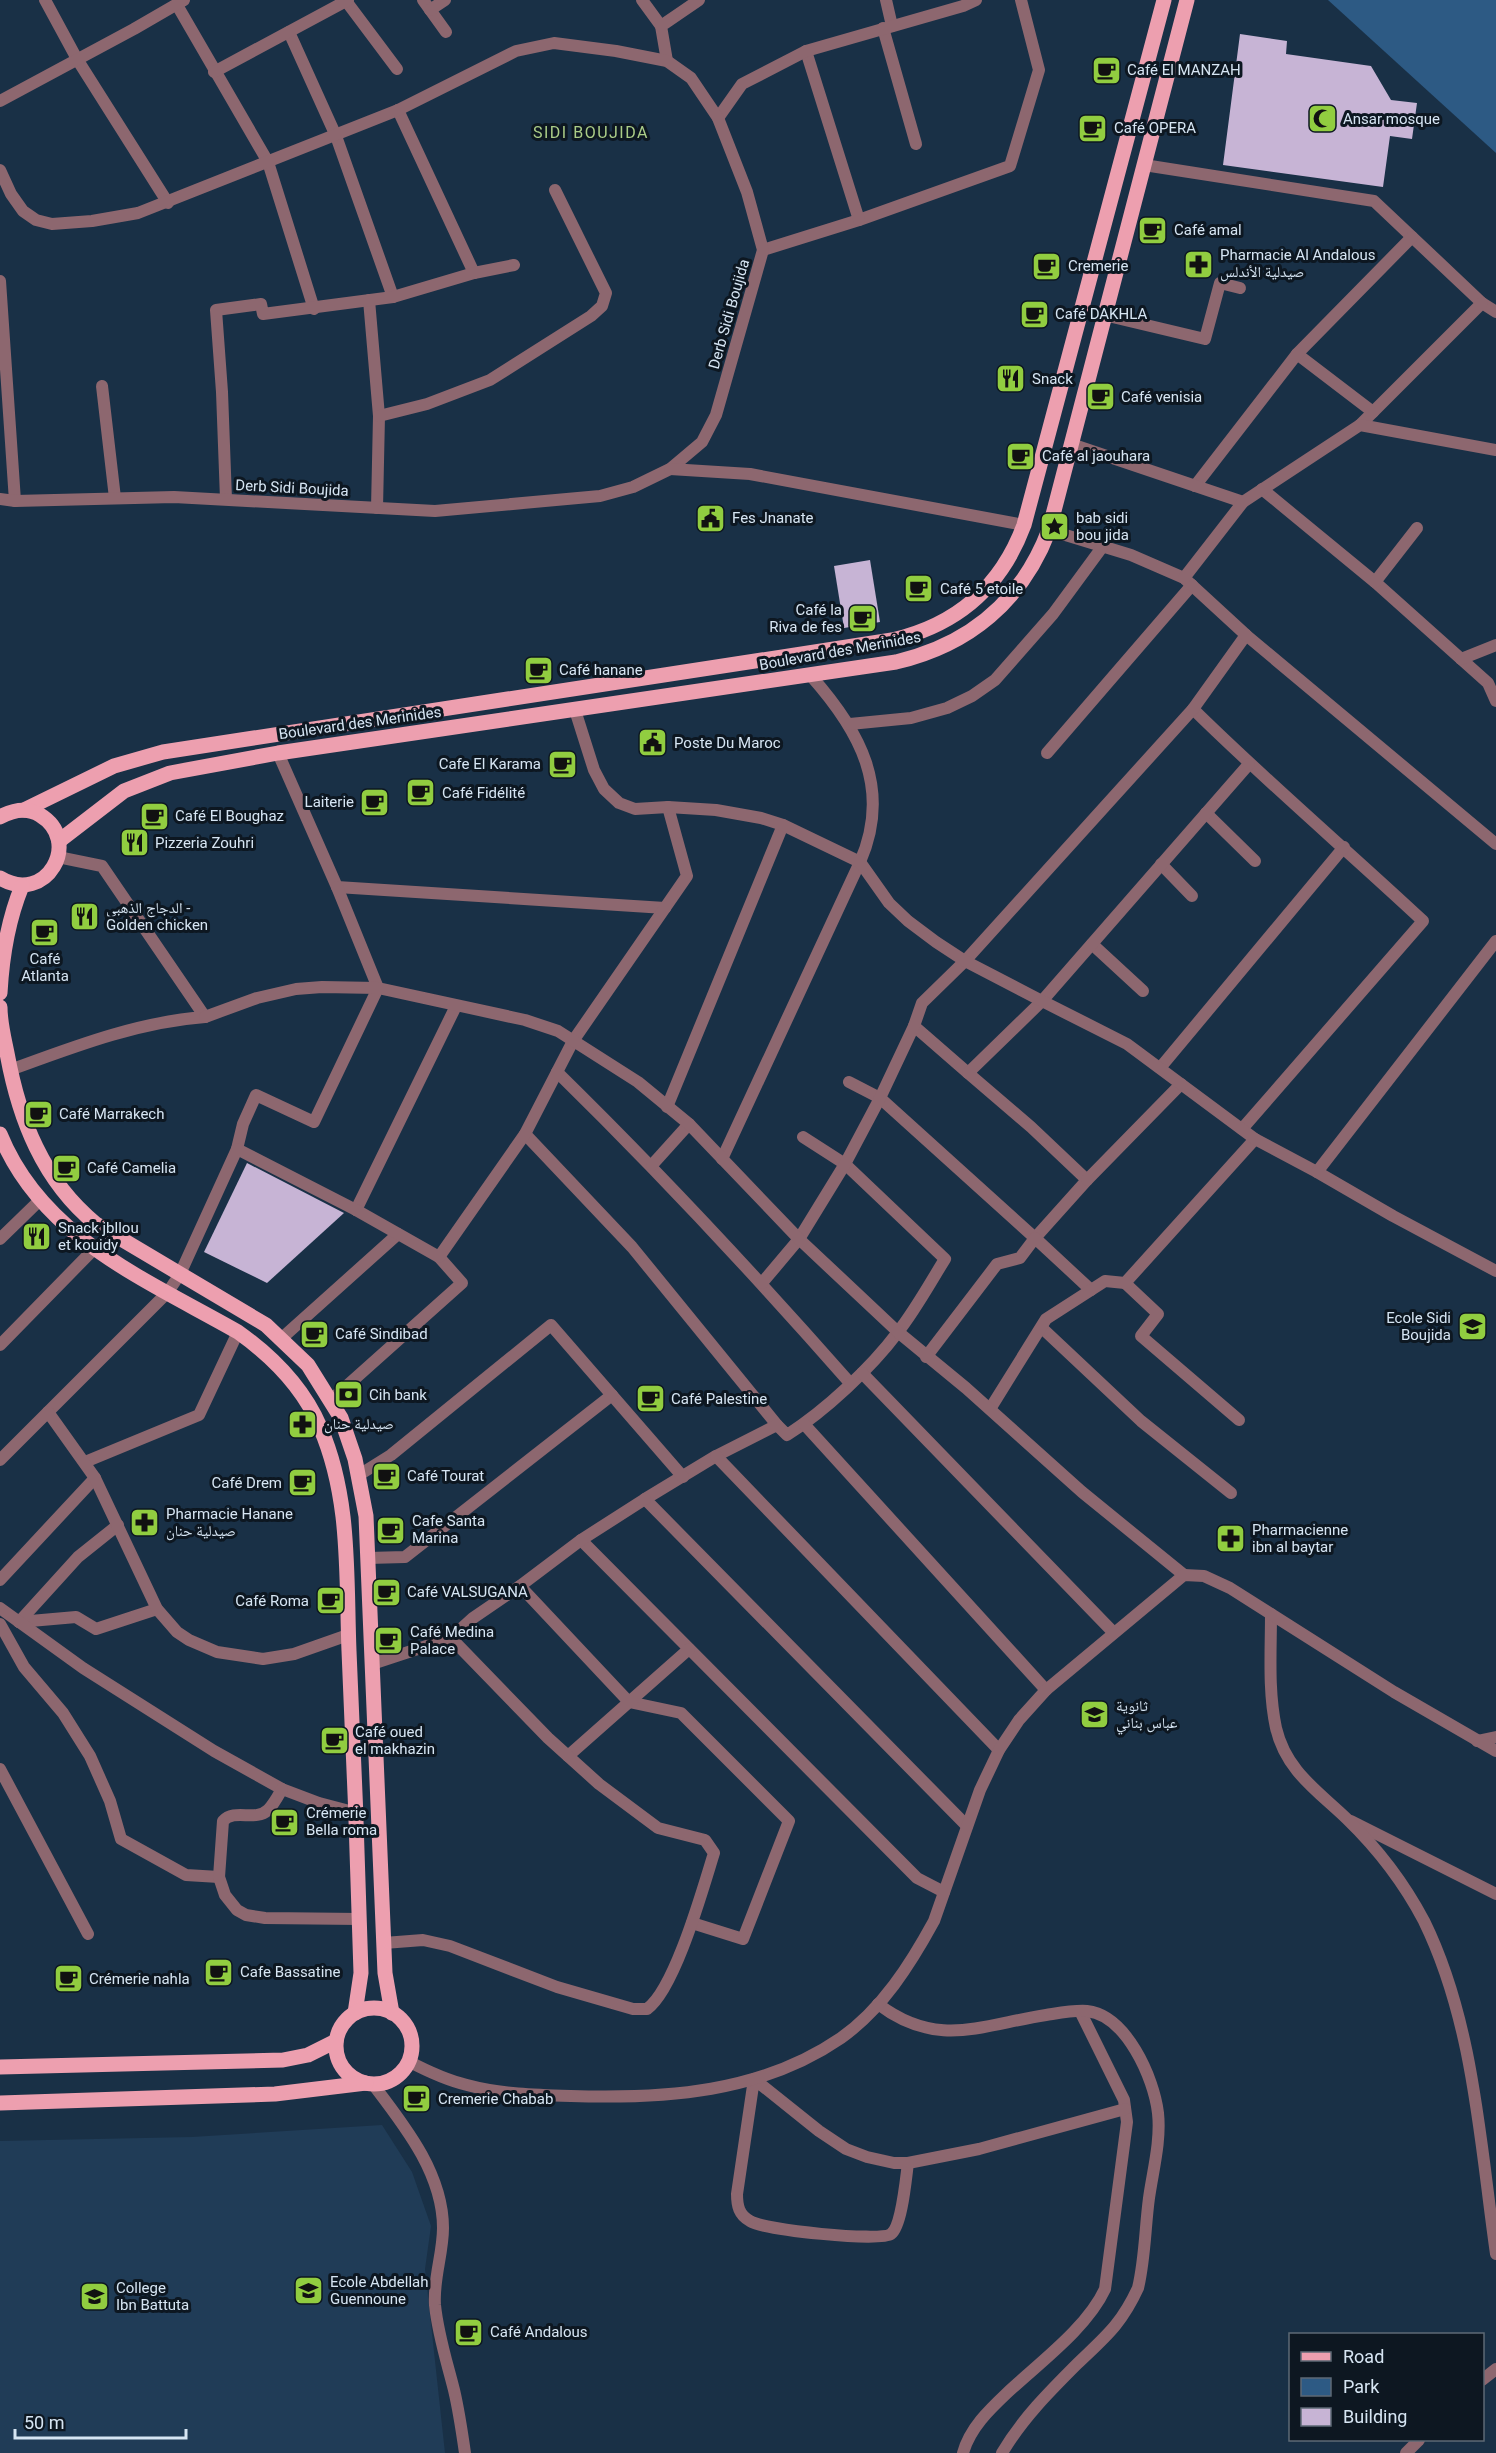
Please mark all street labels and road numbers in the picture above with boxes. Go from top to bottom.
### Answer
street label: Derb Sidi Boujida [705,257,753,371]
street label: Derb Sidi Boujida [235,476,349,500]
street label: Boulevard des Merinides [758,628,922,674]
street label: Boulevard des Merinides [278,703,442,743]

